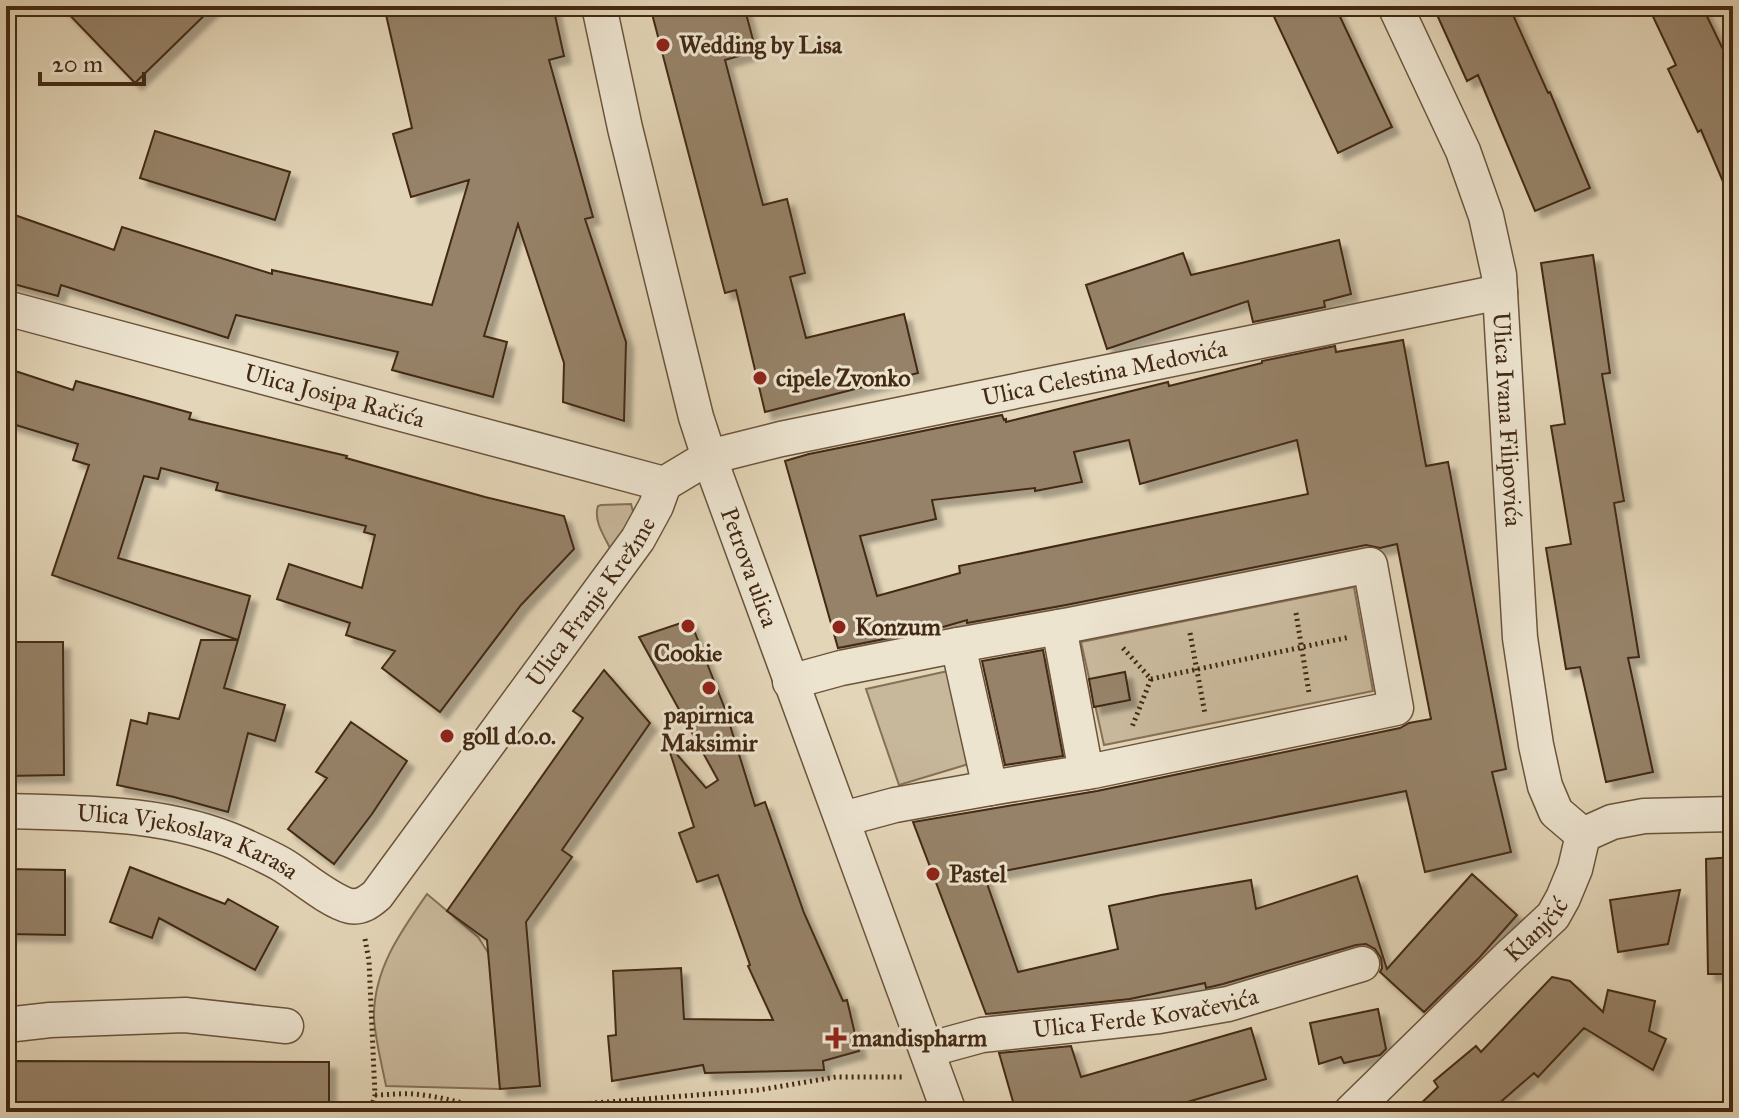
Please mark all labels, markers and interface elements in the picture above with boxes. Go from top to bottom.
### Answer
place label: Wedding by Lisa [679,30,843,60]
scale bar [40,36,144,86]
marker: Wedding by Lisa [654,36,672,54]
text: 20 m [52,49,103,79]
street label: Ulica Ivana Filipovića [1486,311,1529,528]
street label: Ulica Celestina Medovića [979,333,1230,413]
street label: Ulica Josipa Račića [241,357,429,435]
place label: cipele Zvonko [776,363,911,393]
marker: cipele Zvonko [751,369,769,387]
street label: Petrova ulica [714,503,785,632]
street label: Ulica Franje Krežme [520,512,662,693]
place label: Konzum [855,612,942,642]
marker: Cookie [679,617,697,635]
marker: Konzum [830,618,848,636]
place label: Cookie [654,638,722,668]
marker: papirnica Maksimir [700,679,718,697]
place label: papirnica Maksimir [660,700,759,758]
place label: goll d.o.o. [463,721,556,751]
marker: goll d.o.o. [438,727,456,745]
street label: Ulica Vjekoslava Karasa [76,798,305,886]
place label: Pastel [949,859,1007,889]
marker: Pastel [924,865,942,883]
street label: Klanjčić [1498,892,1575,969]
street label: Ulica Ferde Kovačevića [1031,981,1263,1044]
place label: mandispharm [851,1023,988,1053]
marker: mandispharm [827,1029,845,1047]

